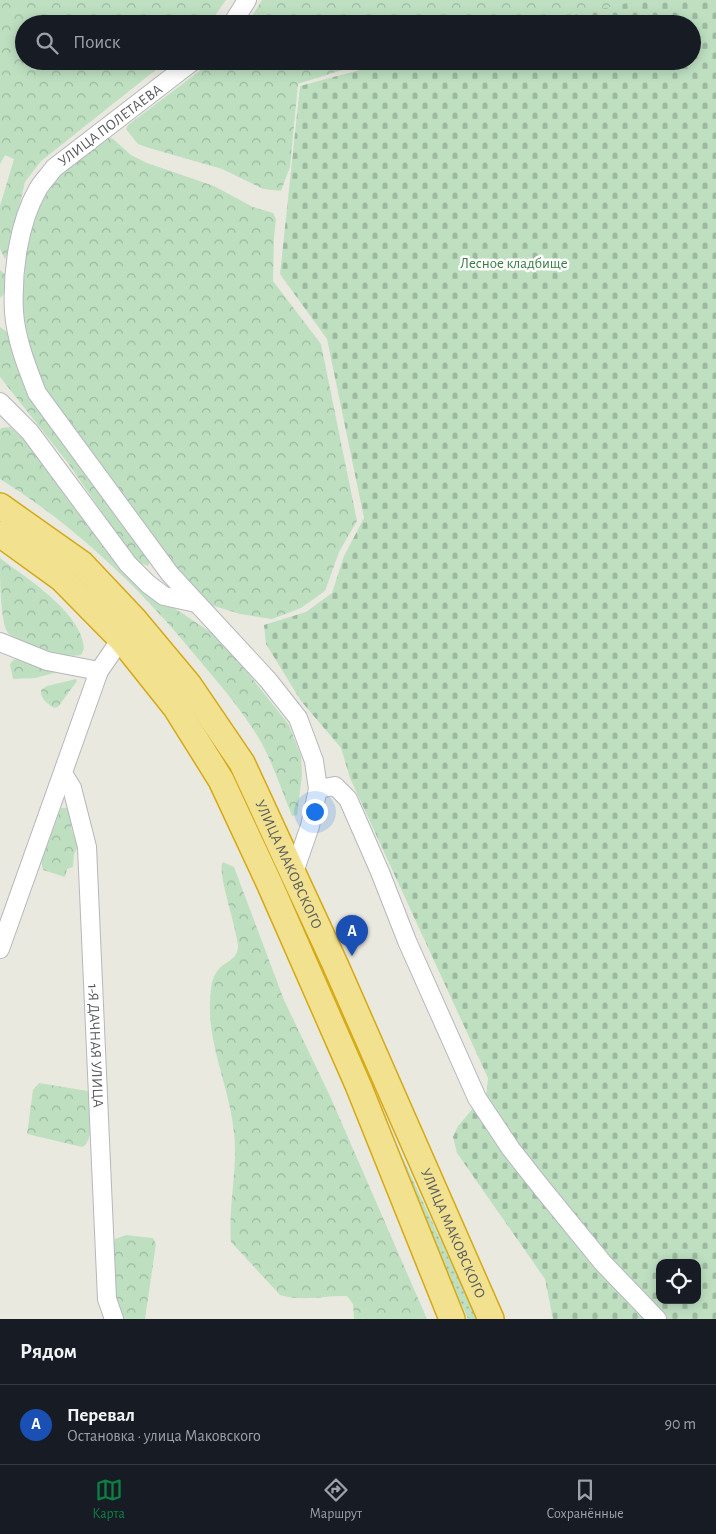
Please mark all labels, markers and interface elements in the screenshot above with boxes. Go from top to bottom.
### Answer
search box [15,15,701,70]
icon: search [33,29,61,57]
text: Поиск [73,33,120,52]
street label: УЛИЦА ПОЛЕТАЕВА [56,81,165,169]
park label: Лесное кладбище [460,256,568,271]
street label: УЛИЦА МАКОВСКОГО [252,798,325,931]
your location [302,799,328,825]
pin: A [336,915,368,956]
street label: 1-Я ДАЧНАЯ УЛИЦА [85,983,106,1108]
street label: УЛИЦА МАКОВСКОГО [418,1166,488,1301]
map controls [656,1259,701,1304]
button: locate [656,1259,701,1304]
text: Рядом [20,1341,77,1362]
text: Перевал [67,1406,135,1425]
text: A [31,1416,41,1432]
text: 90 m [665,1416,696,1432]
text: Остановка · улица Маковского [67,1428,261,1444]
tab: Карта [92,1476,125,1523]
tab: Маршрут [309,1476,362,1523]
tab: Сохранённые [546,1476,624,1523]

